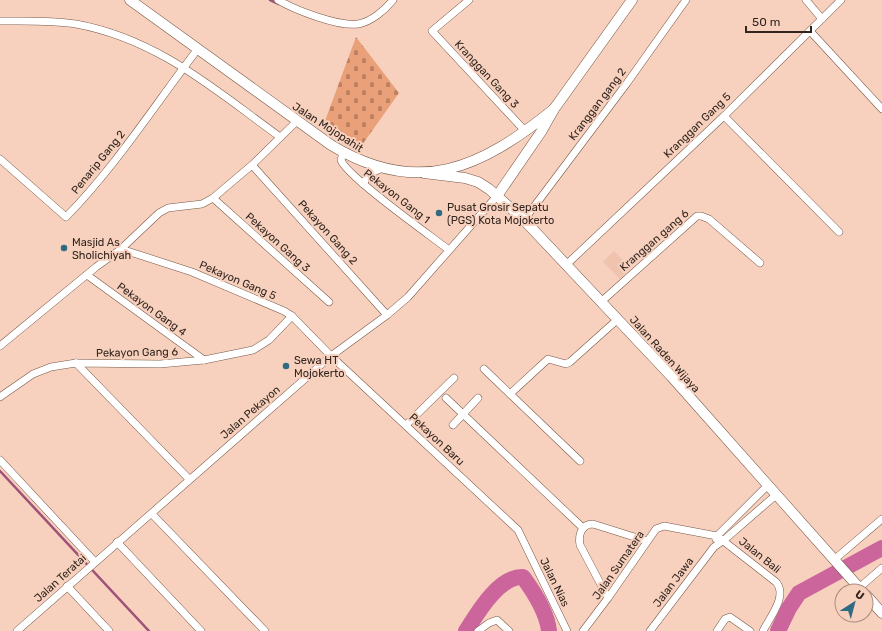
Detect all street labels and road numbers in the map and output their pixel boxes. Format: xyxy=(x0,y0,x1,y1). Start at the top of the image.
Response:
street label: Kranggan Gang 3 xyxy=(452,38,522,111)
street label: Kranggan gang 2 xyxy=(566,66,629,143)
street label: Kranggan Gang 5 xyxy=(661,90,734,161)
street label: Jalan Mojopahit xyxy=(290,100,366,155)
street label: Penarip Gang 2 xyxy=(69,128,128,197)
street label: Pekayon Gang 1 xyxy=(361,167,432,226)
street label: Pekayon Gang 2 xyxy=(295,197,360,267)
street label: Kranggan gang 6 xyxy=(617,207,692,274)
street label: Pekayon Gang 3 xyxy=(243,210,313,275)
street label: Pekayon Gang 5 xyxy=(197,258,279,303)
street label: Pekayon Gang 4 xyxy=(115,280,189,339)
street label: Jalan Raden Wijaya xyxy=(627,313,702,395)
street label: Pekayon Gang 6 xyxy=(96,345,179,360)
street label: Jalan Pekayon xyxy=(218,383,283,442)
street label: Pekayon Baru xyxy=(406,411,467,468)
street label: Jalan Sumatera xyxy=(590,528,647,602)
street label: Jalan Bali xyxy=(736,535,783,576)
street label: Jalan Teratai xyxy=(32,552,89,605)
street label: Jalan Jawa xyxy=(651,555,696,610)
street label: Jalan Nias xyxy=(537,556,572,609)

